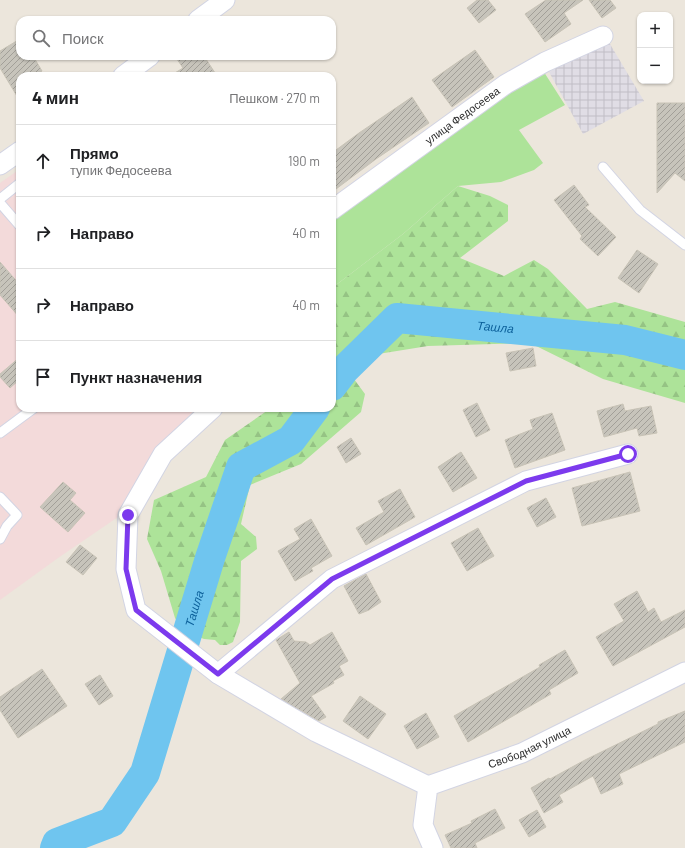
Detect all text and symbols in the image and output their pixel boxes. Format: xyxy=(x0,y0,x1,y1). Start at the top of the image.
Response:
map controls xyxy=(637,12,673,84)
button: + xyxy=(637,12,673,48)
search box xyxy=(16,16,336,60)
icon: search xyxy=(30,27,52,49)
text: Поиск xyxy=(62,29,104,47)
button: − xyxy=(637,48,673,84)
street label: улица Федосеева xyxy=(422,83,503,147)
text: 4 мин xyxy=(32,87,79,107)
text: Пешком · 270 m xyxy=(229,90,320,106)
text: Прямо xyxy=(70,144,119,162)
icon: ahead xyxy=(32,150,54,172)
text: 190 m xyxy=(288,153,320,169)
text: тупик Федосеева xyxy=(70,162,172,178)
icon: right xyxy=(32,222,54,244)
text: Направо xyxy=(70,224,134,242)
text: 40 m xyxy=(292,225,320,241)
icon: right xyxy=(32,294,54,316)
text: Направо xyxy=(70,296,134,314)
text: 40 m xyxy=(292,297,320,313)
water label: Ташла xyxy=(476,318,515,335)
icon: arrive xyxy=(32,366,54,388)
text: Пункт назначения xyxy=(70,368,202,386)
route start xyxy=(619,445,637,463)
route end xyxy=(119,506,137,524)
water label: Ташла xyxy=(182,588,206,628)
street label: Свободная улица xyxy=(486,723,573,770)

